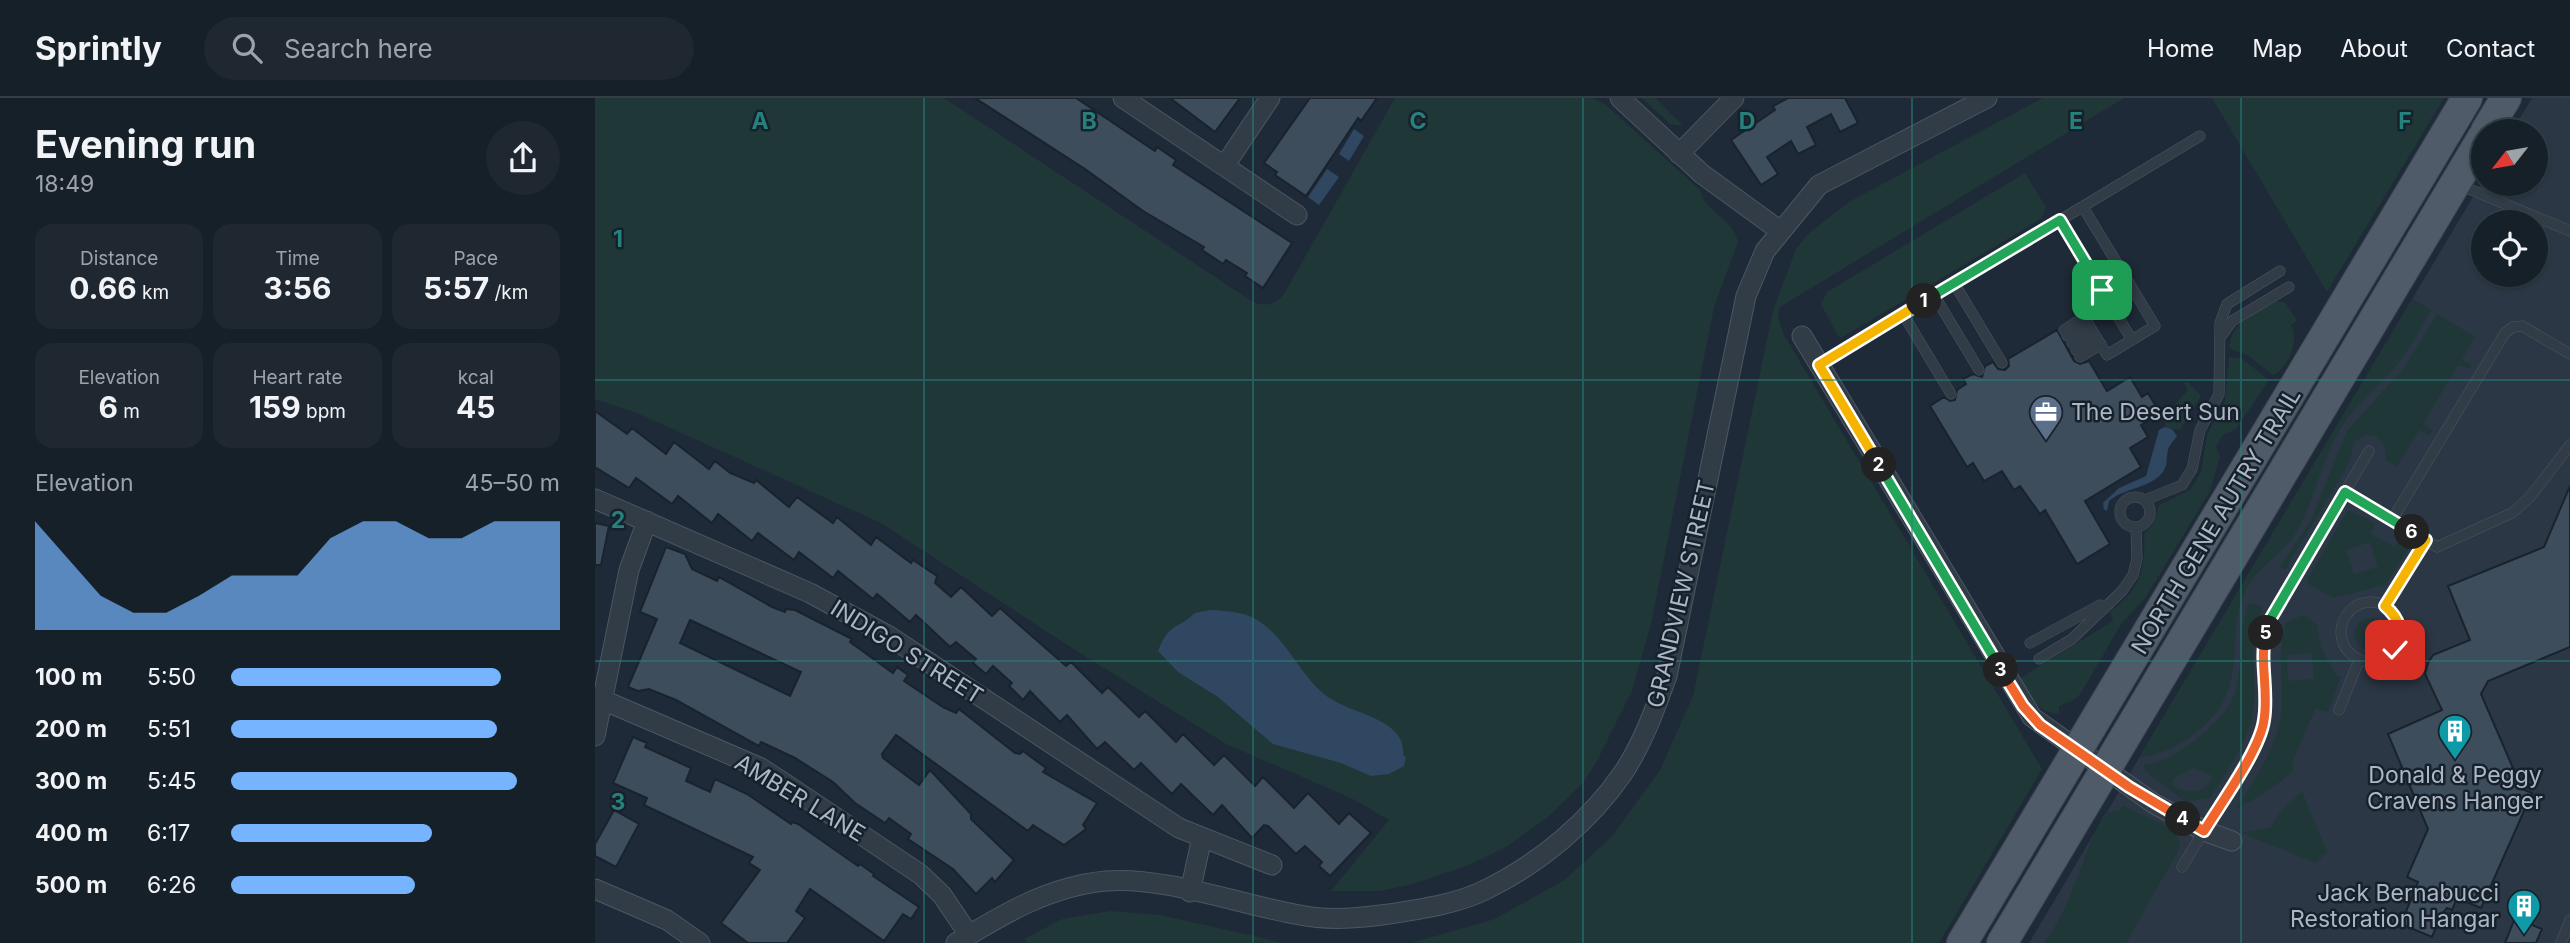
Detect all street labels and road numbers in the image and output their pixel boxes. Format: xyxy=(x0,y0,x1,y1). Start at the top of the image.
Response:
street label: NORTH GENE AUTRY TRAIL xyxy=(2125,383,2307,659)
street label: GRANDVIEW STREET xyxy=(1641,477,1721,711)
street label: INDIGO STREET xyxy=(826,594,988,710)
street label: AMBER LANE xyxy=(730,748,870,848)

